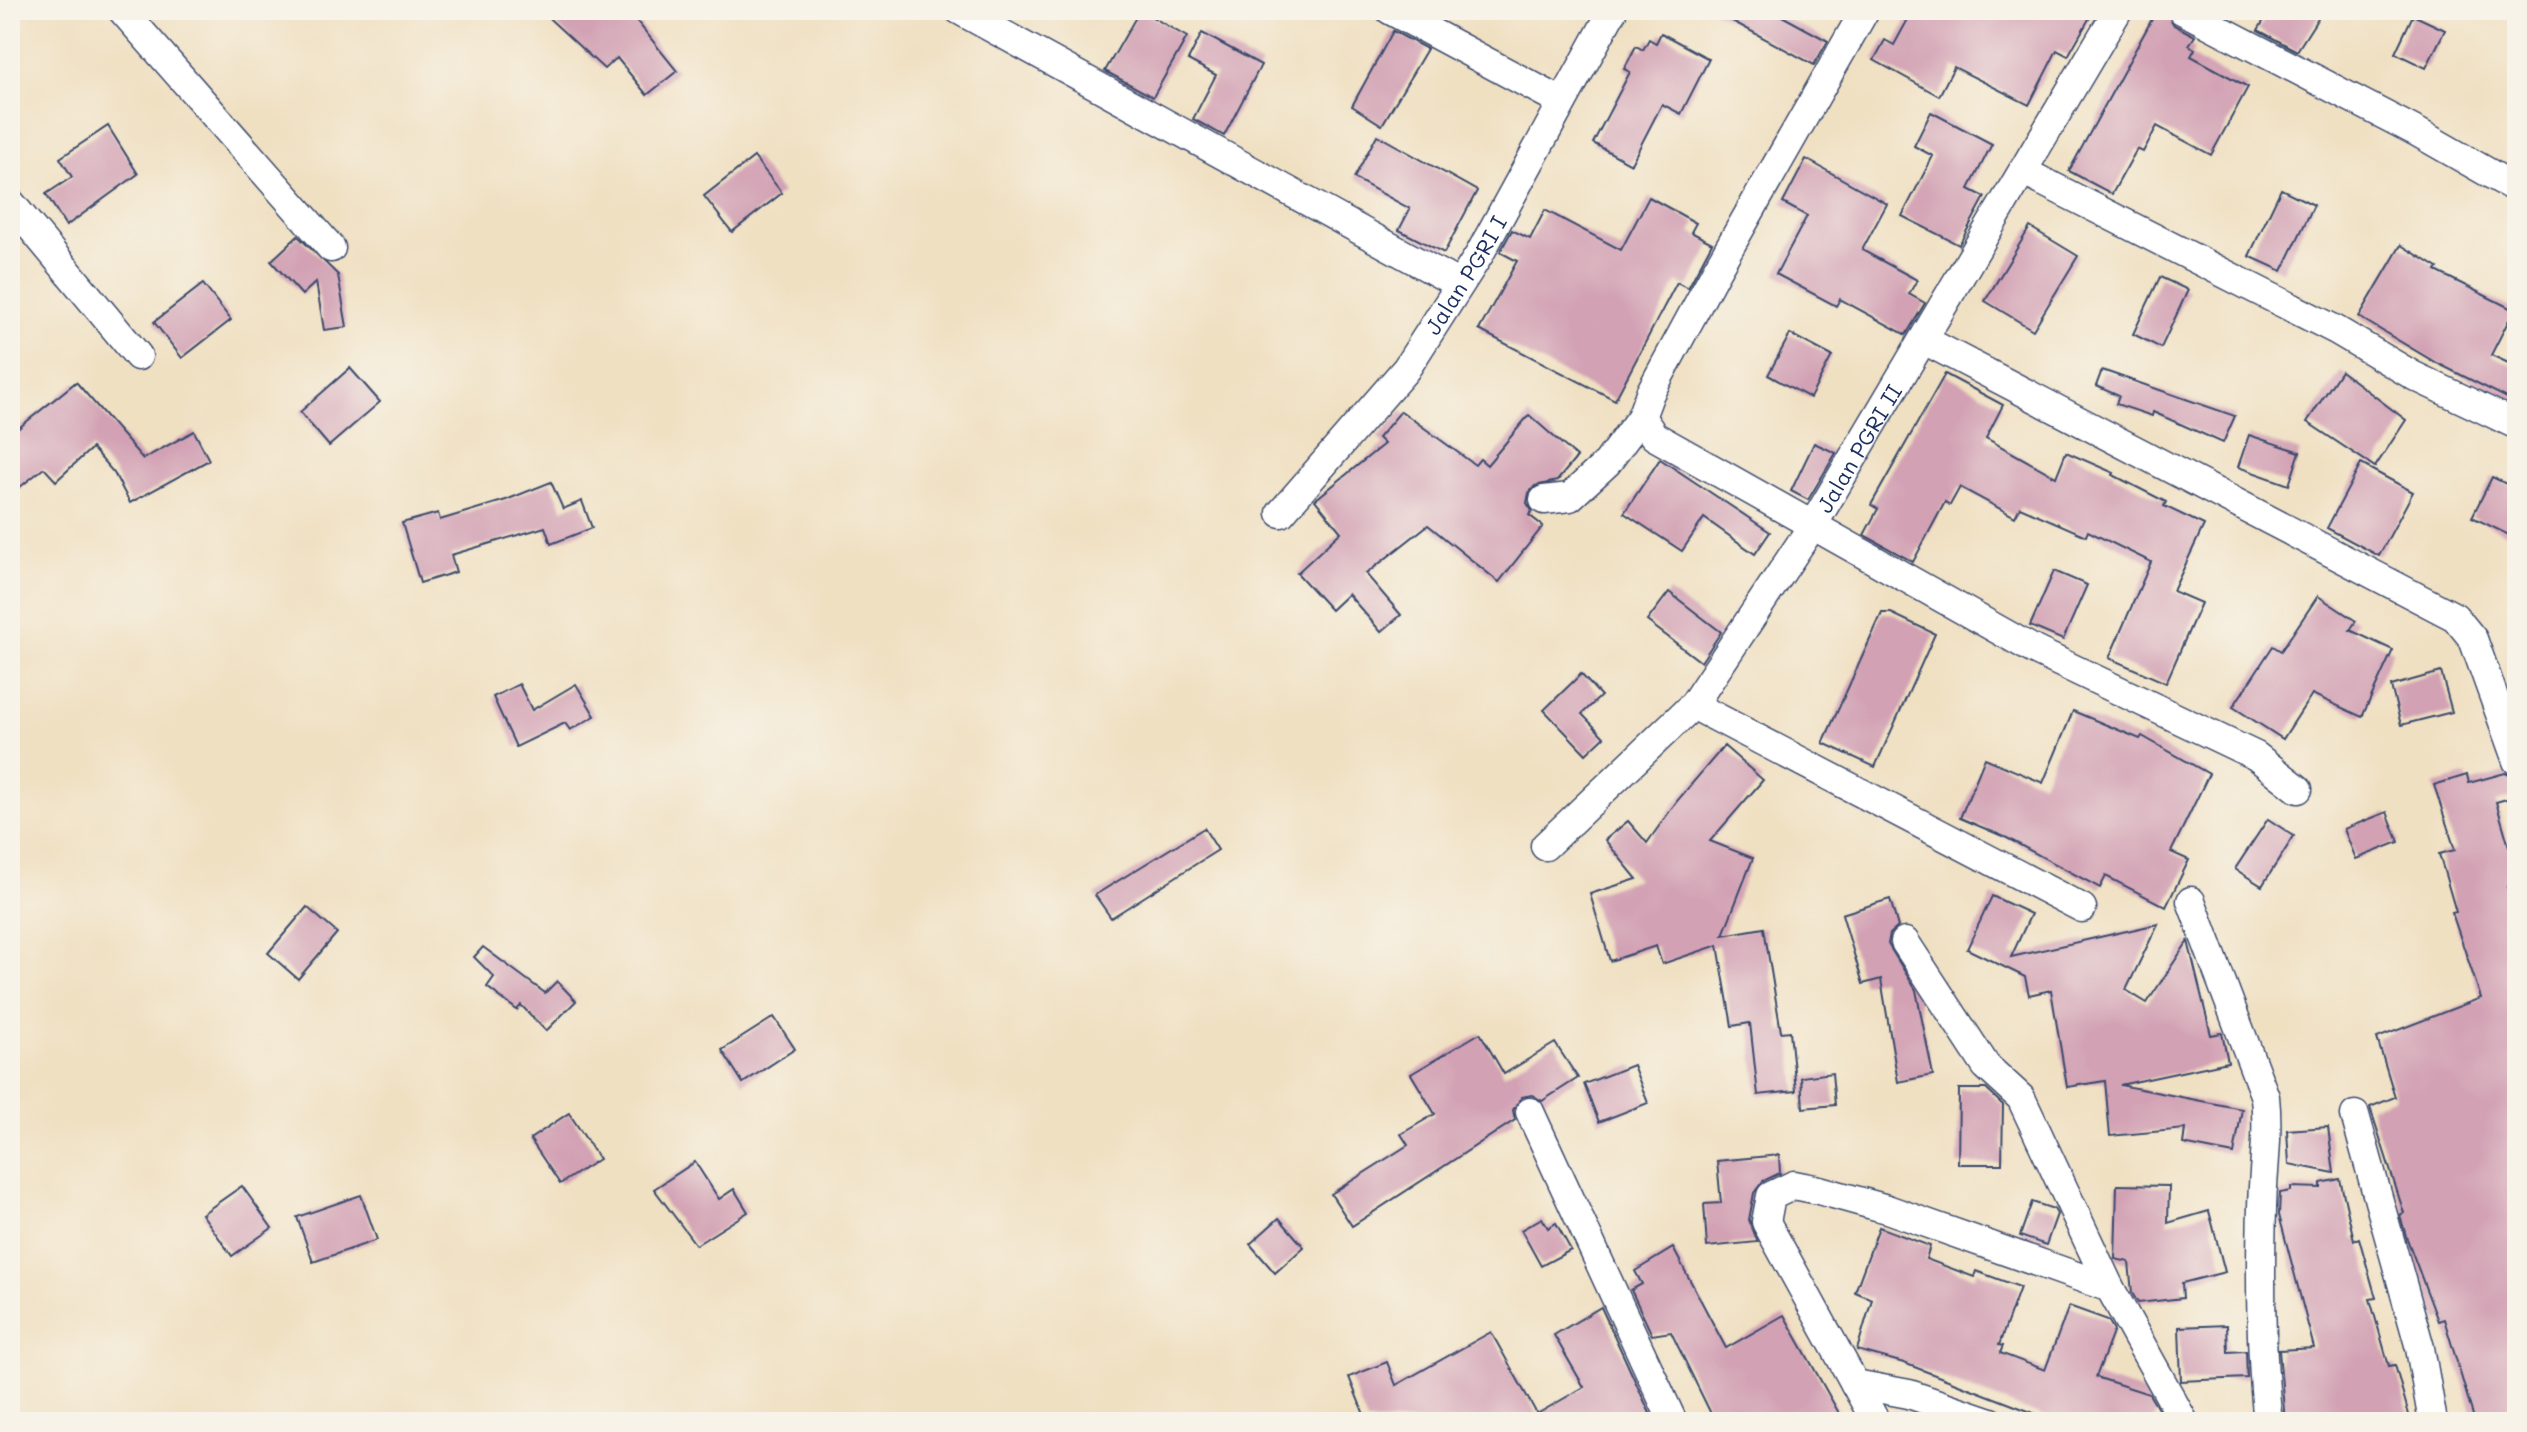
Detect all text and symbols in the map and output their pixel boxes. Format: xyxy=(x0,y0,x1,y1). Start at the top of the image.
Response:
street label: Jalan PGRI I xyxy=(1418,210,1512,340)
street label: Jalan PGRI II xyxy=(1809,379,1908,518)

